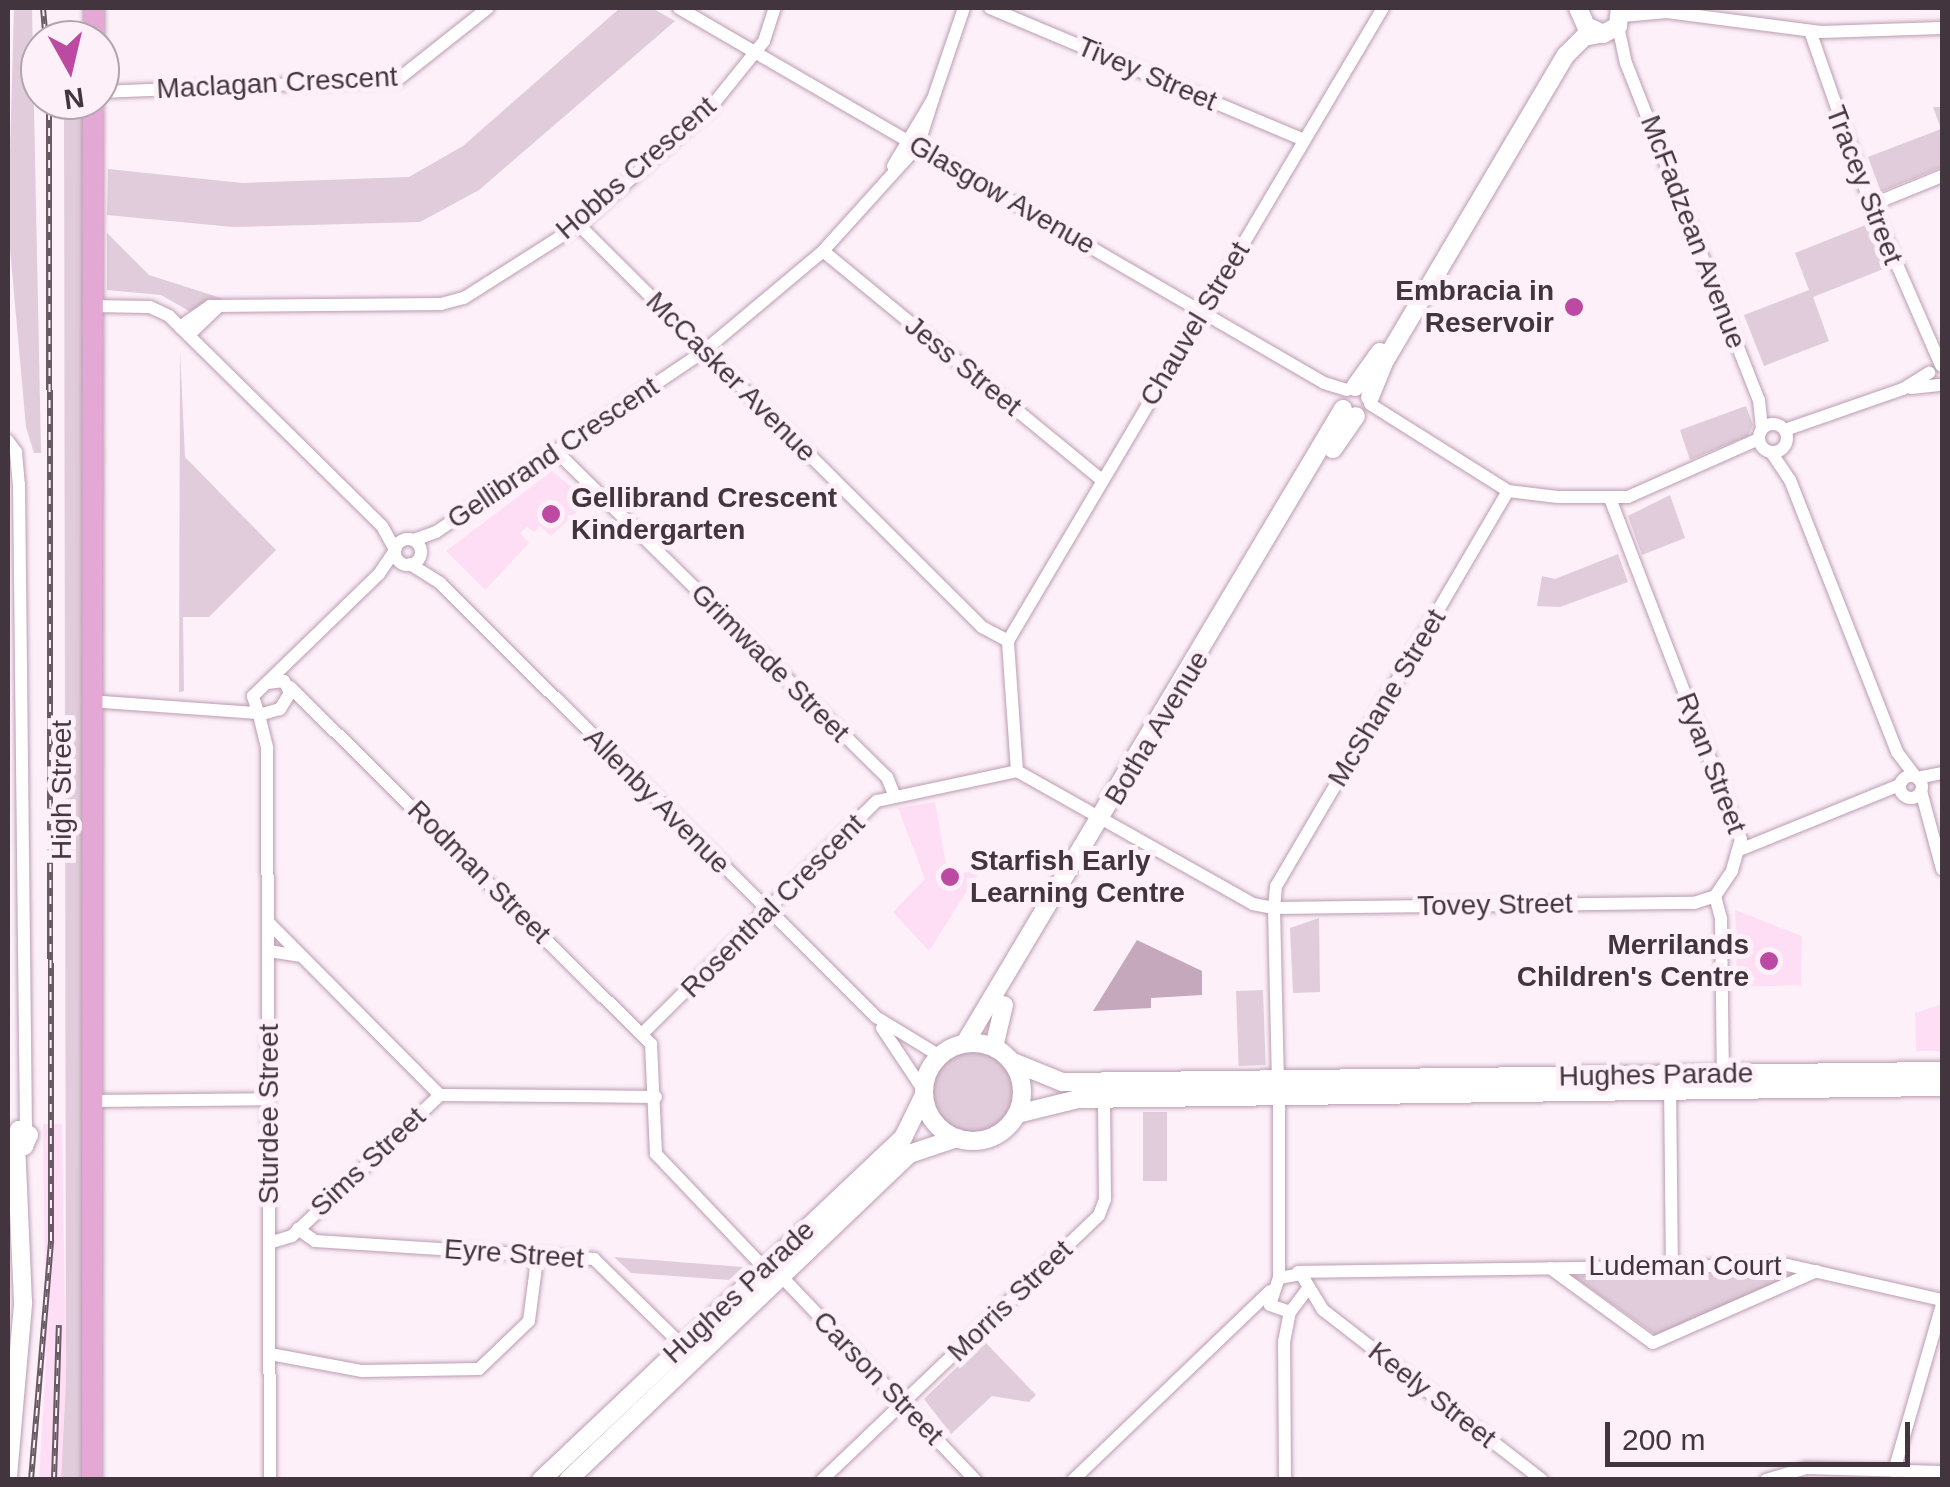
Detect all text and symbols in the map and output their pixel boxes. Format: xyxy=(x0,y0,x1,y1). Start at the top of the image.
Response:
north arrow xyxy=(20,20,120,120)
street label: Tivey Street xyxy=(1072,30,1222,118)
street label: Maclagan Crescent xyxy=(156,60,398,106)
text: N xyxy=(62,81,86,115)
street label: Hobbs Crescent xyxy=(549,89,723,247)
street label: Tracey Street xyxy=(1818,101,1910,269)
street label: McFadzean Avenue xyxy=(1633,110,1753,354)
street label: Glasgow Avenue xyxy=(902,128,1102,262)
street label: Chauvel Street xyxy=(1133,236,1257,412)
place label: Embracia in Reservoir xyxy=(1395,274,1554,340)
street label: McCasker Avenue xyxy=(638,284,824,470)
marker: Embracia in Reservoir xyxy=(1563,296,1585,318)
street label: Jess Street xyxy=(898,309,1028,423)
street label: Gellibrand Crescent xyxy=(441,370,665,536)
place label: Gellibrand Crescent Kindergarten xyxy=(571,481,837,547)
marker: Gellibrand Crescent Kindergarten xyxy=(540,503,562,525)
street label: Grimwade Street xyxy=(684,577,856,749)
street label: McShane Street xyxy=(1321,603,1453,793)
street label: Botha Avenue xyxy=(1097,644,1217,812)
street label: Ryan Street xyxy=(1669,688,1753,838)
street label: High Street xyxy=(45,720,79,860)
street label: Allenby Avenue xyxy=(577,721,737,881)
street label: Rodman Street xyxy=(401,794,557,950)
street label: Rosenthal Crescent xyxy=(674,807,872,1005)
place label: Starfish Early Learning Centre xyxy=(970,844,1185,910)
marker: Starfish Early Learning Centre xyxy=(939,866,961,888)
street label: Tovey Street xyxy=(1417,887,1573,923)
place label: Merrilands Children's Centre xyxy=(1517,928,1749,994)
marker: Merrilands Children's Centre xyxy=(1758,950,1780,972)
street label: Sturdee Street xyxy=(252,1024,286,1204)
street label: Hughes Parade xyxy=(1558,1057,1754,1093)
street label: Sims Street xyxy=(304,1100,432,1224)
street label: Hughes Parade xyxy=(656,1213,822,1371)
street label: Eyre Street xyxy=(443,1232,585,1276)
street label: Morris Street xyxy=(941,1233,1079,1369)
street label: Ludeman Court xyxy=(1588,1249,1782,1283)
street label: Carson Street xyxy=(806,1304,950,1452)
street label: Keely Street xyxy=(1362,1335,1502,1455)
scale bar xyxy=(1610,1402,1915,1464)
text: 200 m xyxy=(1622,1423,1705,1456)

